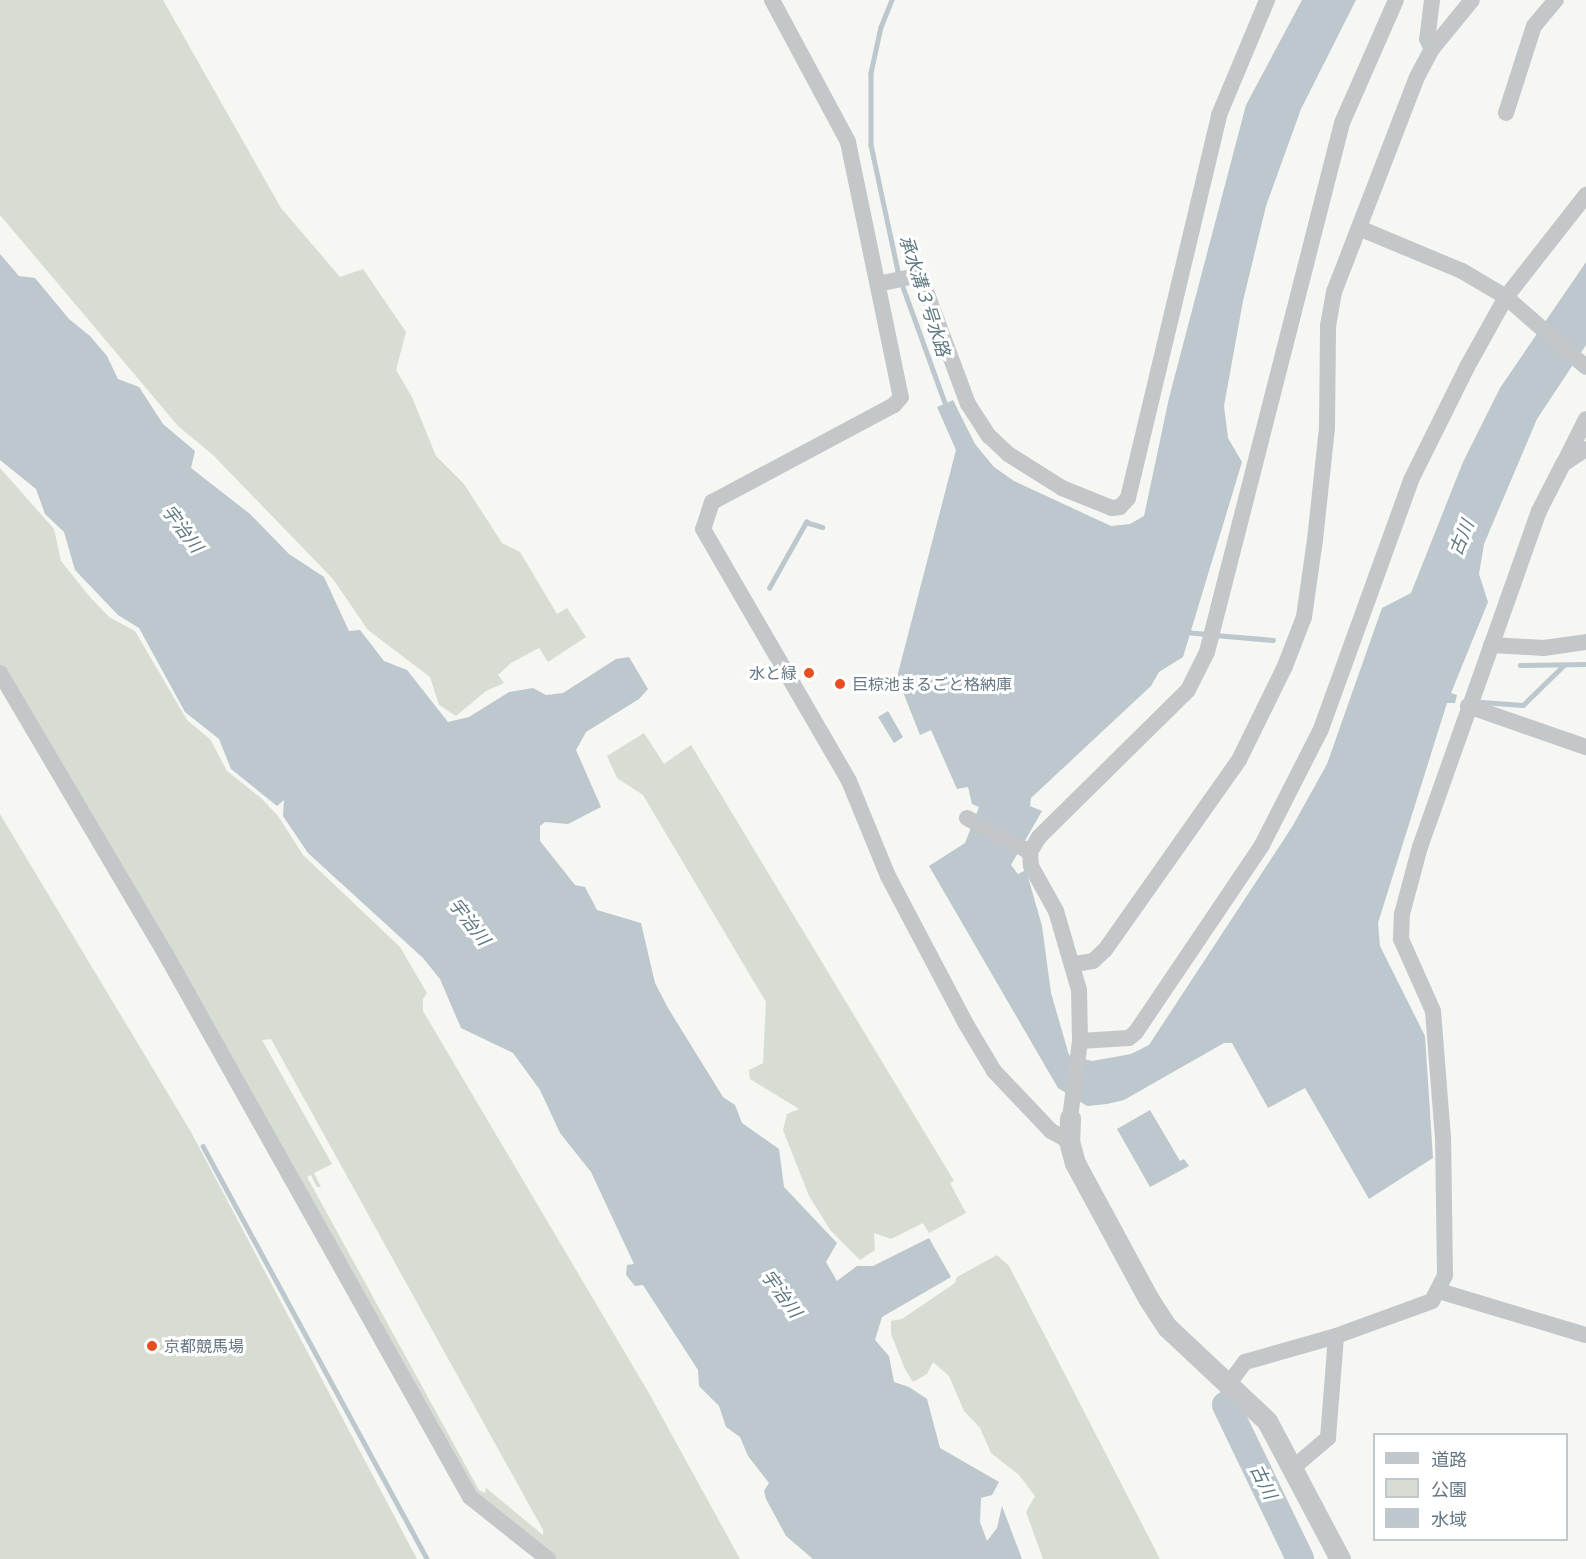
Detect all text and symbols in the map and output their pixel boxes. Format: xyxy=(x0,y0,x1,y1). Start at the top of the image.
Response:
water label: 承水溝３号水路 xyxy=(894,233,954,359)
water label: 宇治川 xyxy=(157,501,207,557)
water label: 古川 xyxy=(1445,517,1479,559)
place label: 水と緑 xyxy=(749,663,797,683)
marker: 水と緑 xyxy=(802,666,816,680)
place label: 巨椋池まるごと格納庫 xyxy=(852,674,1012,694)
marker: 巨椋池まるごと格納庫 xyxy=(833,677,847,691)
water label: 宇治川 xyxy=(444,894,494,950)
water label: 宇治川 xyxy=(756,1266,806,1322)
place label: 京都競馬場 xyxy=(164,1336,244,1356)
marker: 京都競馬場 xyxy=(145,1339,159,1353)
legend xyxy=(1373,1433,1568,1541)
text: 道路 xyxy=(1431,1448,1467,1471)
water label: 古川 xyxy=(1245,1461,1281,1503)
text: 公園 xyxy=(1431,1478,1467,1501)
text: 水域 xyxy=(1431,1508,1467,1531)

